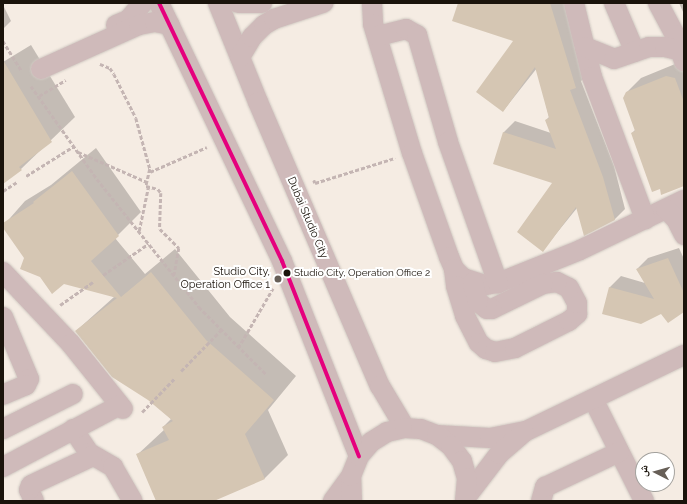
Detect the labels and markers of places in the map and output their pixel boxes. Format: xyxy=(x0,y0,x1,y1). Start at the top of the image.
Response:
place label: Studio City, Operation Office 1 xyxy=(181,266,270,292)
place label: Studio City, Operation Office 2 xyxy=(294,267,430,279)
marker: Studio City, Operation Office 2 xyxy=(282,268,292,278)
marker: Studio City, Operation Office 1 xyxy=(273,274,283,284)

